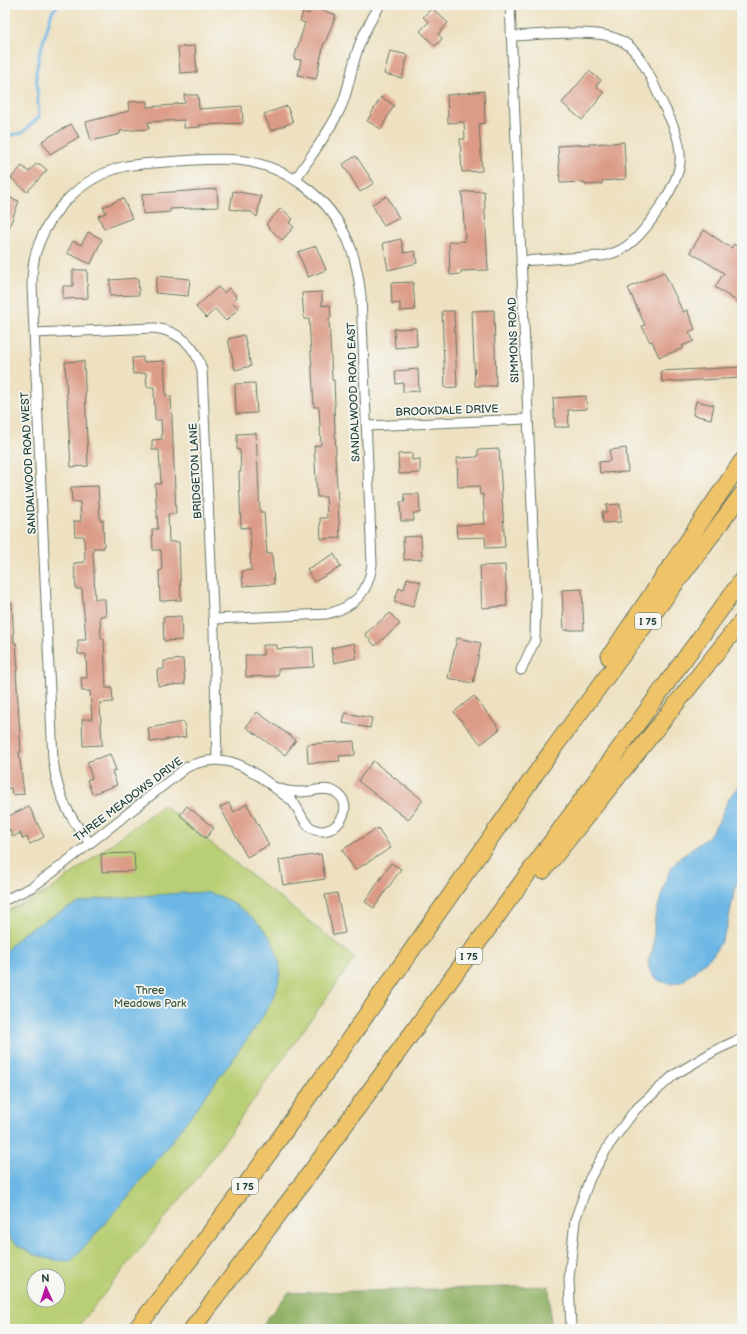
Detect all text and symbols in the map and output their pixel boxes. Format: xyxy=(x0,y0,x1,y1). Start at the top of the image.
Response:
street label: SIMMONS ROAD xyxy=(506,297,521,383)
street label: SANDALWOOD ROAD EAST xyxy=(345,322,362,462)
street label: SANDALWOOD ROAD WEST xyxy=(18,391,39,535)
street label: BROOKDALE DRIVE xyxy=(395,402,499,419)
street label: BRIDGETON LANE xyxy=(186,423,205,519)
road number: I 75 xyxy=(635,613,661,629)
street label: THREE MEADOWS DRIVE xyxy=(72,754,185,844)
road number: I 75 xyxy=(456,948,482,964)
park label: Three Meadows Park xyxy=(114,984,187,1010)
road number: I 75 xyxy=(232,1178,258,1194)
north arrow xyxy=(26,1268,66,1308)
text: N xyxy=(41,1272,50,1285)

